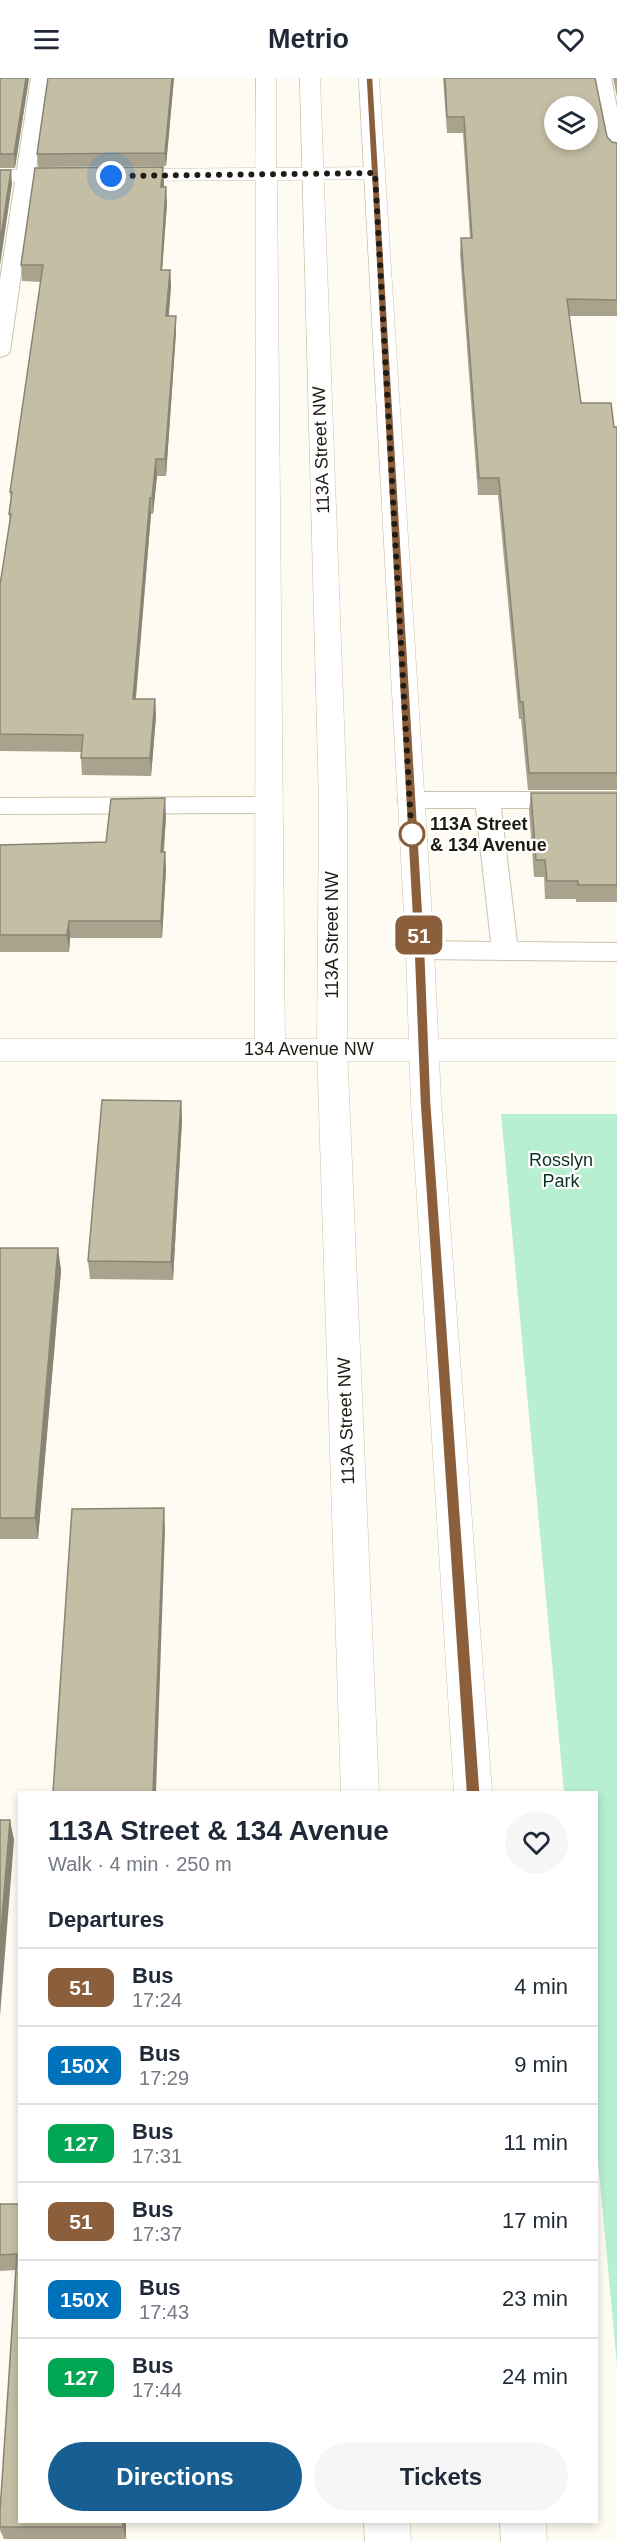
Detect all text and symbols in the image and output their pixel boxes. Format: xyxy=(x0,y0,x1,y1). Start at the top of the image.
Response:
icon: menu xyxy=(30,23,63,56)
icon: heart xyxy=(554,23,587,56)
text: Metrio xyxy=(268,24,349,54)
map controls xyxy=(544,96,598,150)
button: layers xyxy=(544,96,598,150)
your location xyxy=(96,161,126,191)
street label: 113A Street NW xyxy=(309,386,333,514)
place label: 113A Street & 134 Avenue xyxy=(430,814,547,855)
marker: 113A Street & 134 Avenue xyxy=(399,821,425,847)
street label: 113A Street NW xyxy=(322,871,342,999)
line badge: 51 xyxy=(392,916,446,954)
text: 51 xyxy=(407,924,431,947)
street label: 134 Avenue NW xyxy=(244,1039,374,1059)
park label: Rosslyn Park xyxy=(529,1150,593,1191)
street label: 113A Street NW xyxy=(334,1357,358,1485)
button: heart xyxy=(505,1811,568,1874)
text: 113A Street & 134 Avenue xyxy=(48,1815,389,1846)
text: Walk · 4 min · 250 m xyxy=(48,1853,232,1875)
text: Departures xyxy=(48,1907,164,1932)
text: Bus xyxy=(132,1963,174,1988)
text: 4 min xyxy=(514,1974,568,1999)
text: 51 xyxy=(69,1976,93,1999)
text: 17:24 xyxy=(132,1989,182,2011)
text: Bus xyxy=(139,2041,181,2066)
text: 9 min xyxy=(514,2052,568,2077)
text: 150X xyxy=(60,2054,109,2077)
text: 17:29 xyxy=(139,2067,189,2089)
text: Bus xyxy=(132,2119,174,2144)
text: 11 min xyxy=(504,2130,568,2155)
text: 127 xyxy=(63,2132,99,2155)
text: 17:31 xyxy=(132,2145,182,2167)
text: Bus xyxy=(132,2197,174,2222)
text: 17 min xyxy=(502,2208,568,2233)
text: 51 xyxy=(69,2210,93,2233)
text: 17:37 xyxy=(132,2223,182,2245)
text: Bus xyxy=(139,2275,181,2300)
text: 23 min xyxy=(502,2286,568,2311)
text: 150X xyxy=(60,2288,109,2311)
text: 17:43 xyxy=(139,2301,189,2323)
text: Bus xyxy=(132,2353,174,2378)
text: 24 min xyxy=(502,2364,568,2389)
text: 127 xyxy=(63,2366,99,2389)
text: 17:44 xyxy=(132,2379,182,2401)
button: Directions xyxy=(48,2442,302,2511)
button: Tickets xyxy=(314,2442,568,2511)

